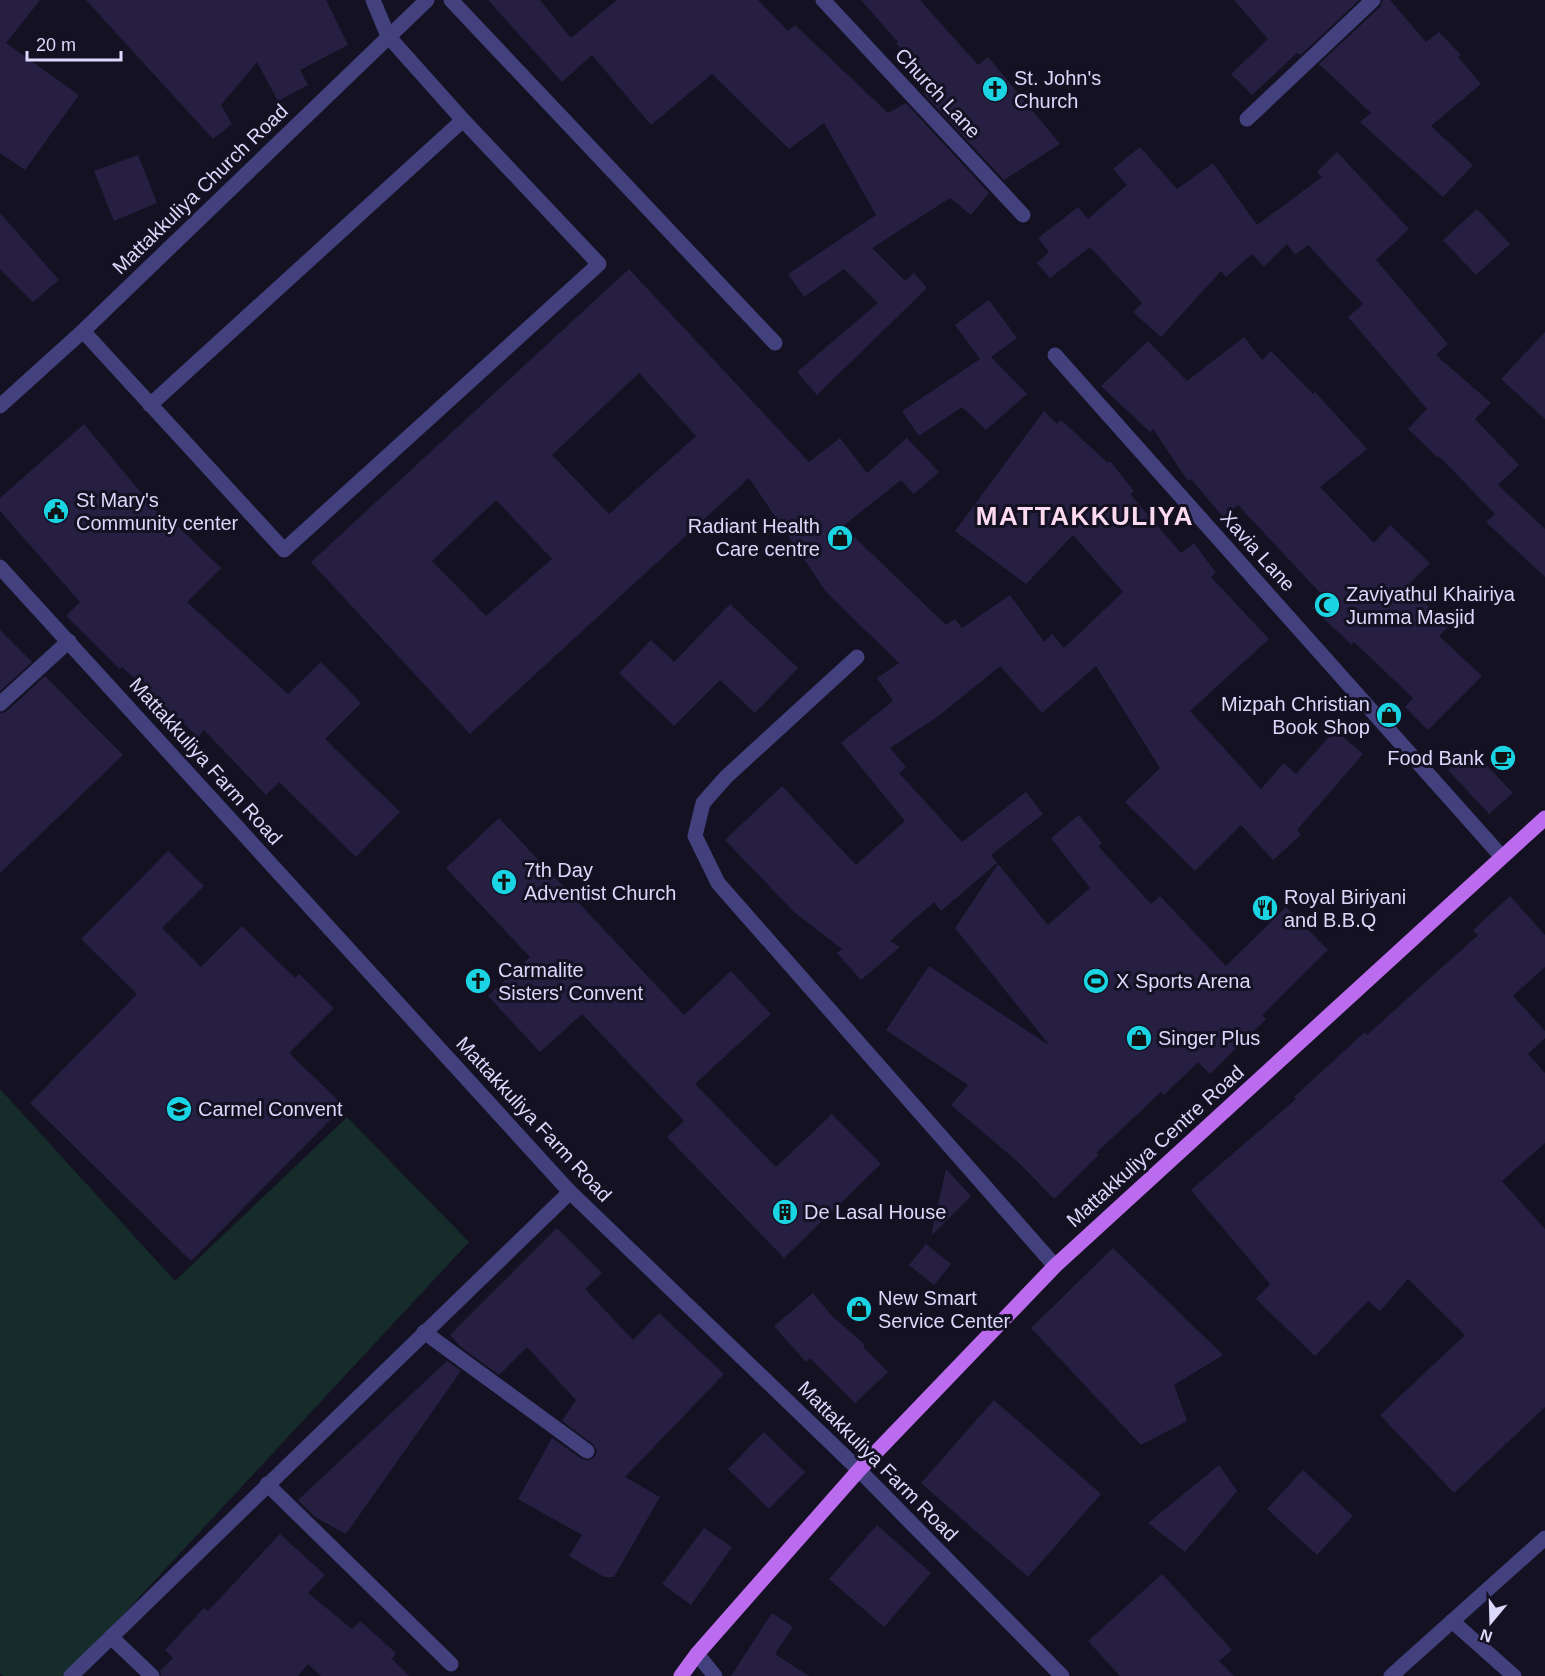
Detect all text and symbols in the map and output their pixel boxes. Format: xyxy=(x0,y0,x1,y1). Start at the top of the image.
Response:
scale bar xyxy=(27,24,122,62)
text: 20 m xyxy=(36,35,76,55)
street label: Church Lane xyxy=(891,44,985,142)
place label: St. John's Church xyxy=(1014,67,1101,112)
church icon: St. John's Church xyxy=(980,74,1010,104)
street label: Mattakkuliya Church Road xyxy=(108,100,292,278)
place label: St Mary's Community center xyxy=(76,489,239,534)
public building icon: St Mary's Community center xyxy=(41,496,71,526)
district label: MATTAKKULIYA xyxy=(976,501,1194,531)
street label: Xavia Lane xyxy=(1216,506,1300,596)
place label: Radiant Health Care centre xyxy=(688,515,820,560)
shop icon: Radiant Health Care centre xyxy=(825,523,855,553)
place label: Zaviyathul Khairiya Jumma Masjid xyxy=(1346,583,1516,628)
mosque icon: Zaviyathul Khairiya Jumma Masjid xyxy=(1312,590,1342,620)
street label: Mattakkuliya Farm Road xyxy=(125,673,287,849)
place label: Mizpah Christian Book Shop xyxy=(1221,693,1370,738)
shop icon: Mizpah Christian Book Shop xyxy=(1374,700,1404,730)
cafe icon: Food Bank xyxy=(1488,743,1518,773)
place label: Food Bank xyxy=(1387,747,1485,769)
place label: 7th Day Adventist Church xyxy=(524,859,676,904)
church icon: 7th Day Adventist Church xyxy=(489,867,519,897)
place label: Royal Biriyani and B.B.Q xyxy=(1284,886,1406,931)
restaurant icon: Royal Biriyani and B.B.Q xyxy=(1250,893,1280,923)
place label: Carmalite Sisters' Convent xyxy=(498,959,643,1004)
church icon: Carmalite Sisters' Convent xyxy=(463,966,493,996)
sports icon: X Sports Arena xyxy=(1081,966,1111,996)
place label: X Sports Arena xyxy=(1116,970,1251,992)
shop icon: Singer Plus xyxy=(1124,1023,1154,1053)
place label: Singer Plus xyxy=(1158,1027,1260,1049)
street label: Mattakkuliya Farm Road xyxy=(452,1032,616,1206)
street label: Mattakkuliya Centre Road xyxy=(1062,1061,1248,1231)
school or university icon: Carmel Convent xyxy=(164,1094,194,1124)
place label: Carmel Convent xyxy=(198,1098,343,1120)
building icon: De Lasal House xyxy=(770,1197,800,1227)
place label: De Lasal House xyxy=(804,1201,946,1223)
place label: New Smart Service Center xyxy=(878,1287,1011,1332)
shop icon: New Smart Service Center xyxy=(844,1294,874,1324)
street label: Mattakkuliya Farm Road xyxy=(794,1377,962,1545)
north arrow xyxy=(1461,1592,1521,1652)
text: N xyxy=(1478,1626,1495,1646)

